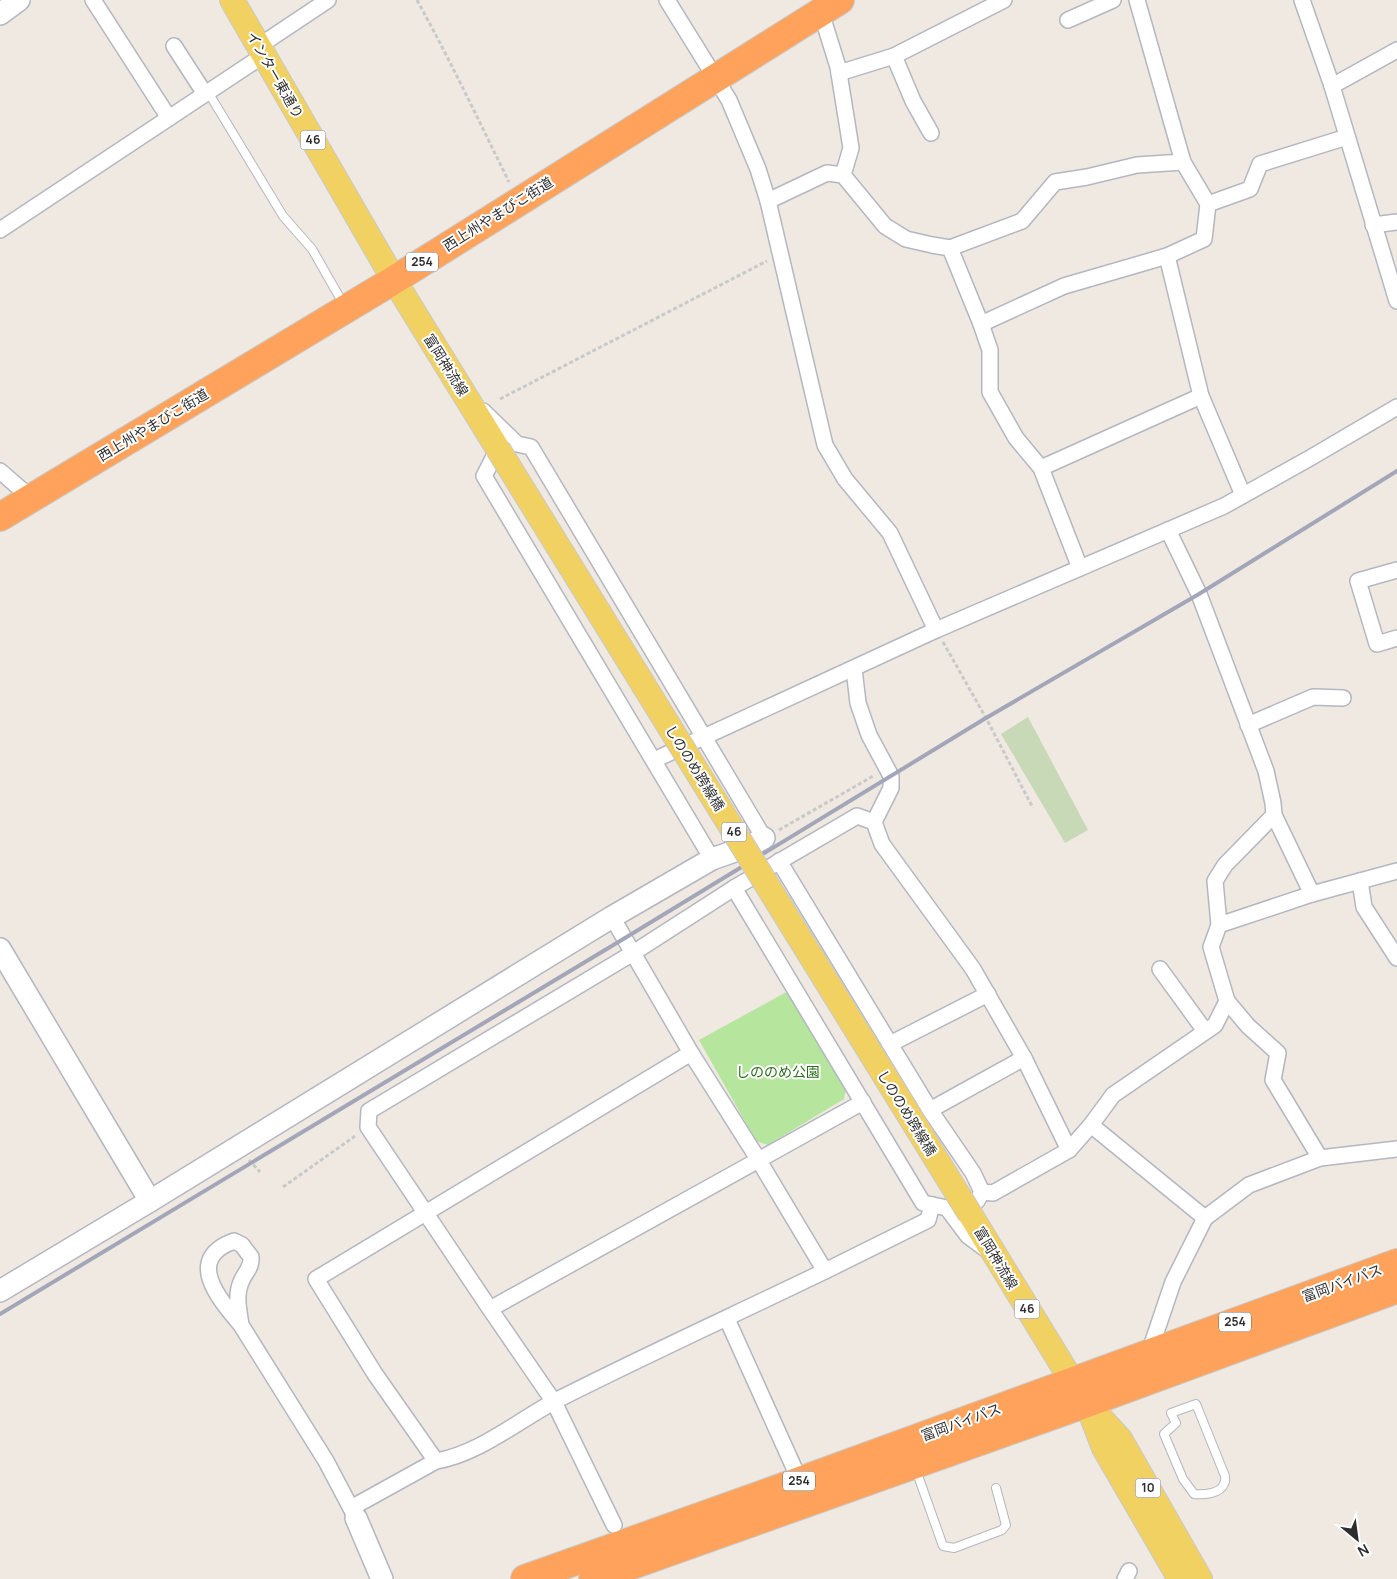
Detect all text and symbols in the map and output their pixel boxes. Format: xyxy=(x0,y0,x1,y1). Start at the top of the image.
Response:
street label: インター東通り xyxy=(243,28,308,122)
road number: 46 xyxy=(300,130,326,150)
street label: 西上州やまびこ街道 xyxy=(439,172,556,255)
road number: 254 xyxy=(406,252,438,272)
street label: 富岡神流線 xyxy=(420,330,473,399)
street label: 西上州やまびこ街道 xyxy=(94,384,212,465)
street label: しののめ跨線橋 xyxy=(661,721,729,814)
road number: 46 xyxy=(722,822,746,842)
park label: しののめ公園 xyxy=(736,1062,820,1081)
street label: しののめ跨線橋 xyxy=(873,1066,941,1159)
street label: 富岡神流線 xyxy=(970,1223,1023,1293)
street label: 富岡バイパス xyxy=(1299,1259,1384,1306)
road number: 46 xyxy=(1014,1300,1040,1318)
road number: 254 xyxy=(1219,1312,1251,1331)
street label: 富岡バイパス xyxy=(918,1398,1003,1445)
road number: 254 xyxy=(783,1472,815,1490)
road number: 10 xyxy=(1136,1479,1160,1498)
north arrow xyxy=(1332,1514,1382,1564)
text: N xyxy=(1355,1540,1373,1562)

